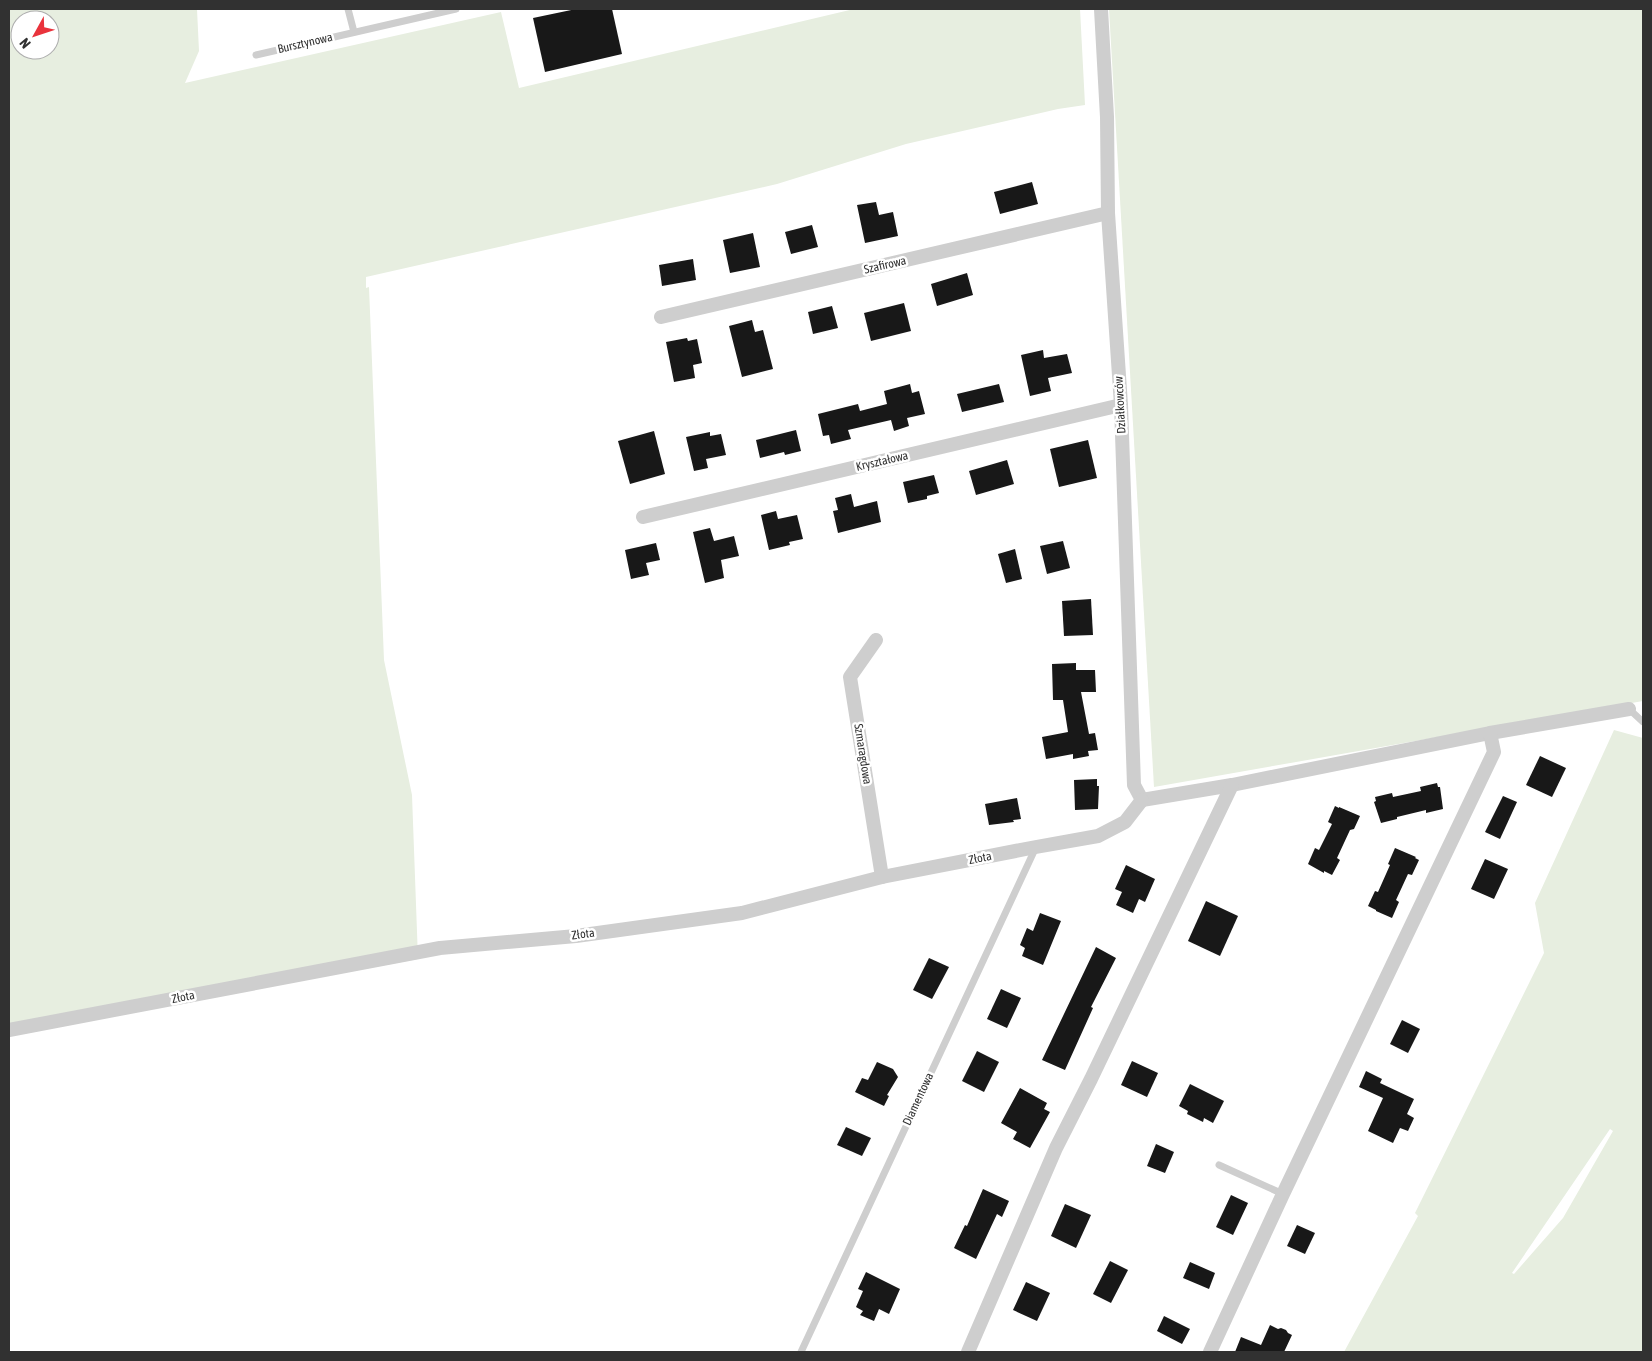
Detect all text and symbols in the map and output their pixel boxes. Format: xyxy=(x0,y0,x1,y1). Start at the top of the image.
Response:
north arrow xyxy=(10,10,60,60)
street label: Bursztynowa xyxy=(276,30,334,56)
text: N xyxy=(16,35,34,52)
street label: Szafirowa xyxy=(863,253,907,277)
street label: Działkowców xyxy=(1112,376,1128,434)
street label: Kryształowa xyxy=(855,448,909,474)
street label: Szmaragdowa xyxy=(851,723,875,785)
street label: Złota xyxy=(967,849,993,867)
street label: Złota xyxy=(571,926,595,942)
street label: Złota xyxy=(170,988,196,1006)
street label: Diamentowa xyxy=(900,1070,936,1128)

